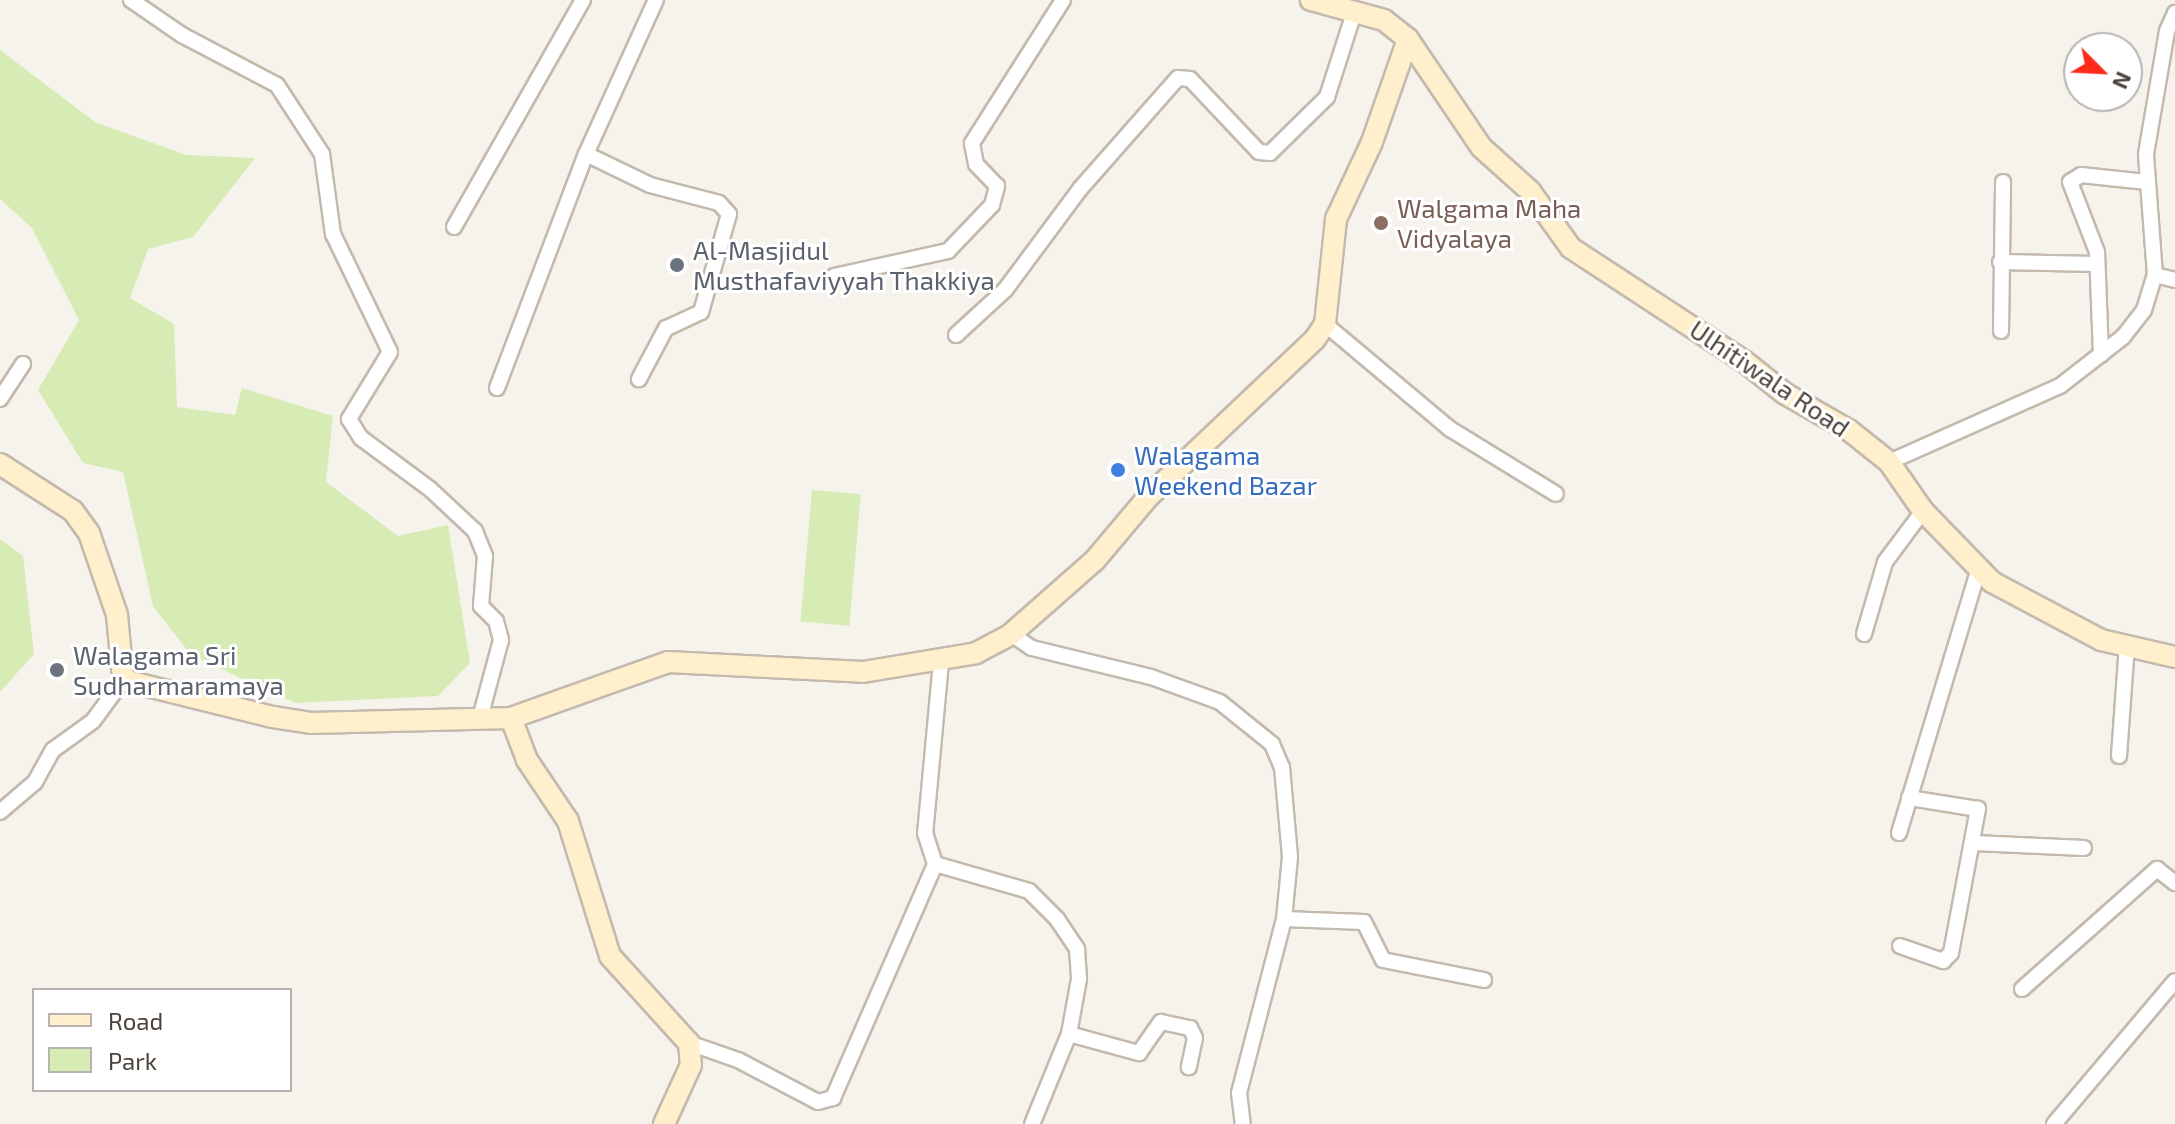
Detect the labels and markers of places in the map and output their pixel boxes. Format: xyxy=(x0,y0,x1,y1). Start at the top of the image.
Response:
place label: Walgama Maha Vidyalaya xyxy=(1397,192,1581,254)
marker: Walgama Maha Vidyalaya xyxy=(1372,214,1390,232)
place label: Al-Masjidul Musthafaviyyah Thakkiya xyxy=(693,234,995,296)
marker: Al-Masjidul Musthafaviyyah Thakkiya xyxy=(668,256,686,274)
place label: Walagama Weekend Bazar xyxy=(1134,439,1317,500)
marker: Walagama Weekend Bazar xyxy=(1109,461,1127,479)
place label: Walagama Sri Sudharmaramaya xyxy=(73,639,284,700)
marker: Walagama Sri Sudharmaramaya xyxy=(48,661,66,679)

